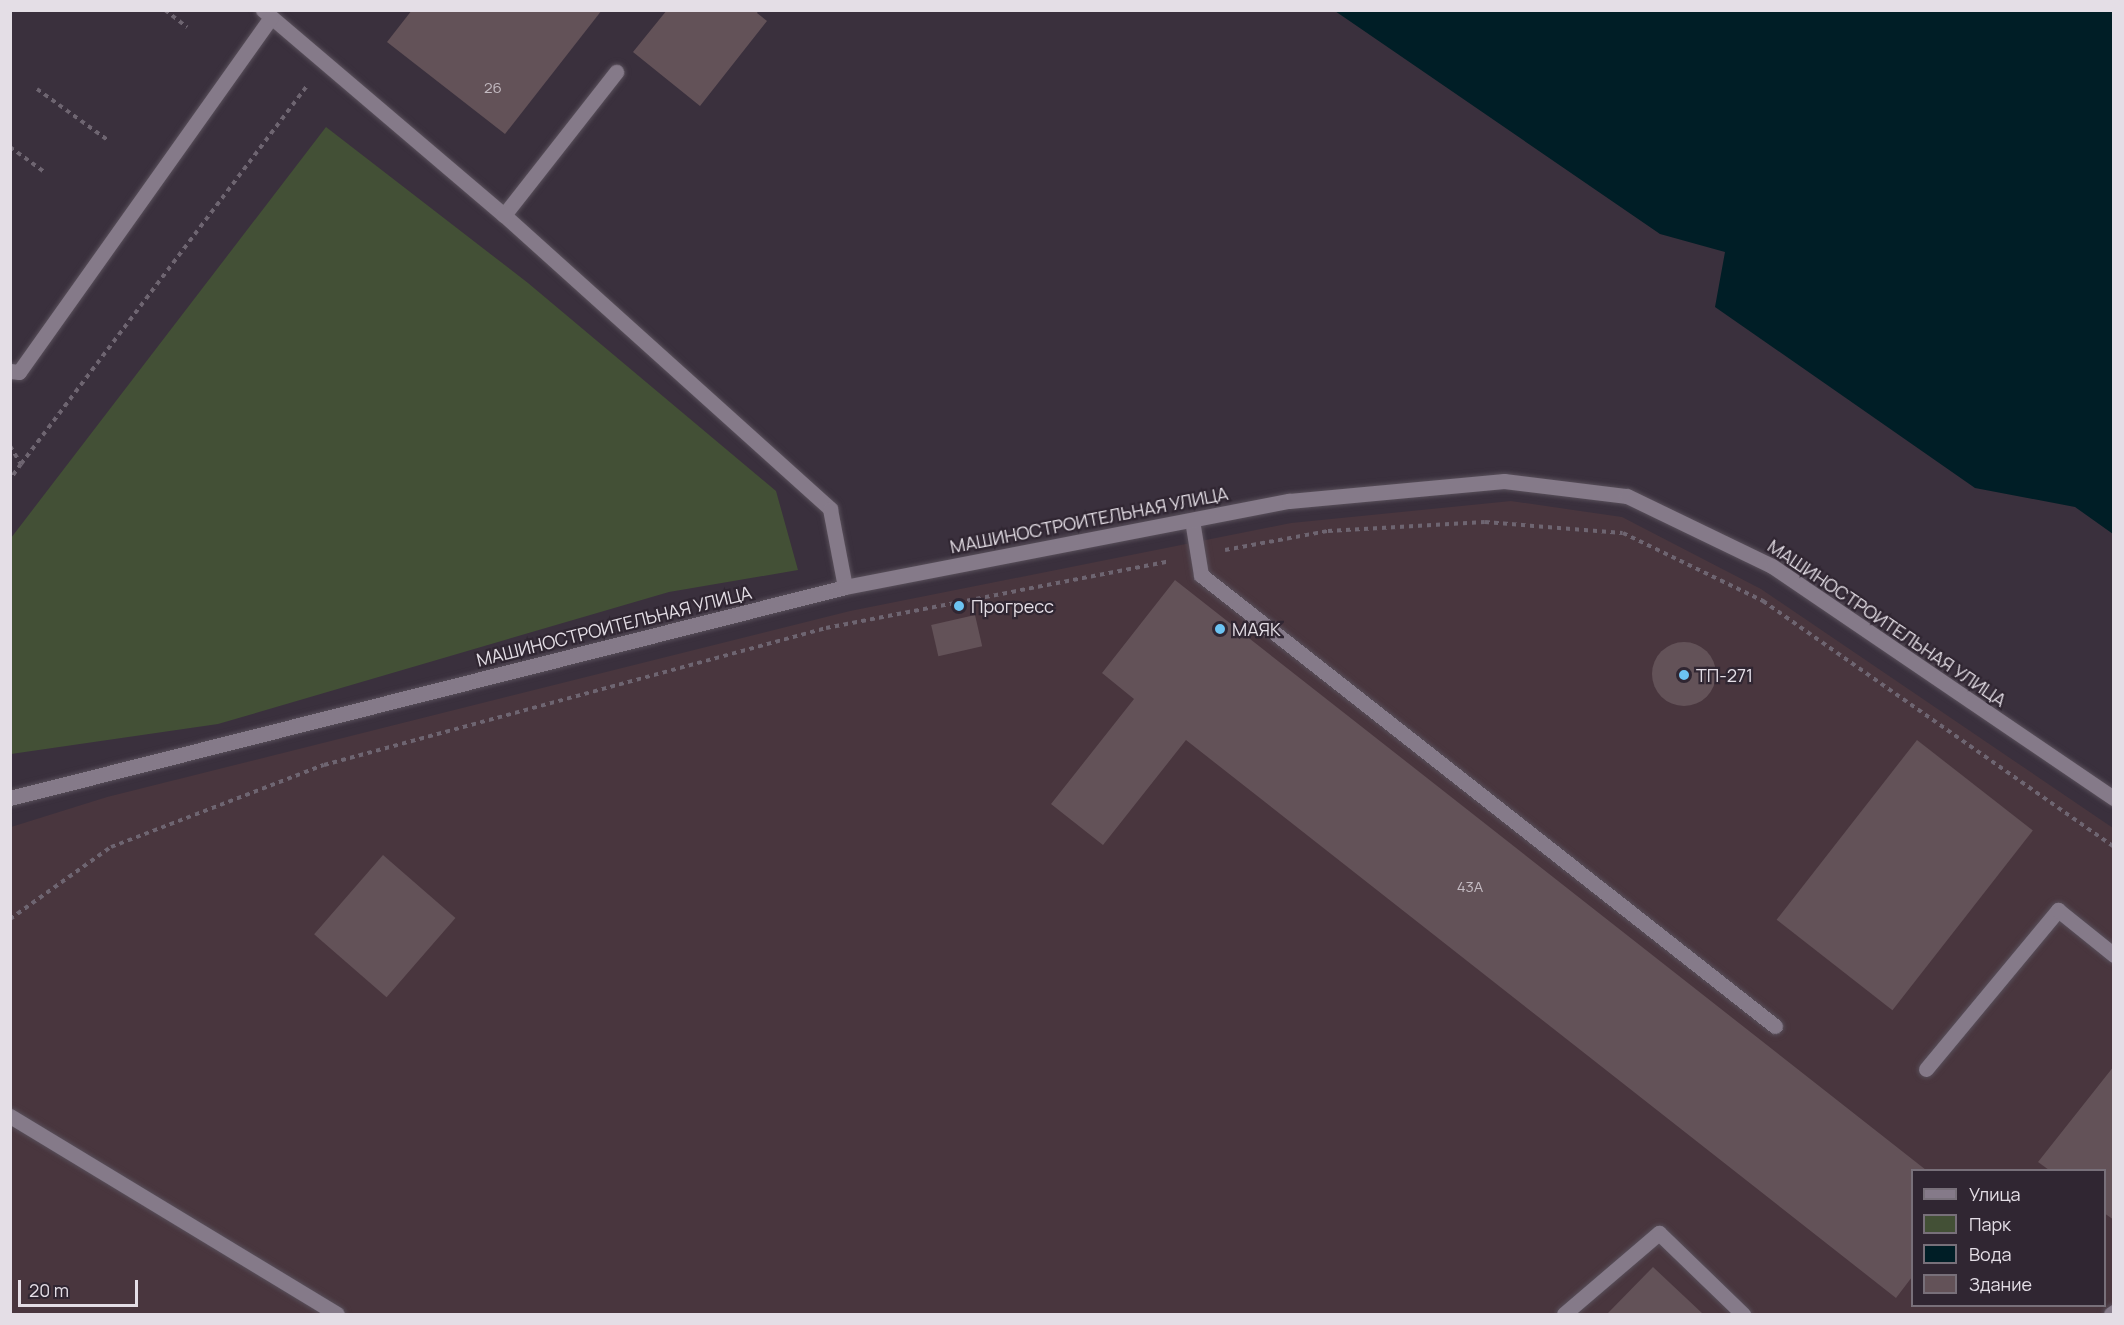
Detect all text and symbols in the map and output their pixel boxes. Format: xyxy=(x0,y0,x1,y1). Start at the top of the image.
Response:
house number: 26 xyxy=(484,79,502,97)
street label: МАШИНОСТРОИТЕЛЬНАЯ УЛИЦА xyxy=(948,482,1230,558)
street label: МАШИНОСТРОИТЕЛЬНАЯ УЛИЦА xyxy=(1764,535,2010,711)
street label: МАШИНОСТРОИТЕЛЬНАЯ УЛИЦА xyxy=(474,581,754,671)
place label: Прогресс xyxy=(971,595,1054,617)
marker: Прогресс xyxy=(952,599,966,613)
place label: МАЯК xyxy=(1232,618,1281,640)
marker: МАЯК xyxy=(1213,622,1227,636)
place label: ТП-271 xyxy=(1696,664,1753,686)
marker: ТП-271 xyxy=(1677,668,1691,682)
house number: 43А xyxy=(1457,878,1483,896)
legend xyxy=(1911,1169,2106,1307)
text: Улица xyxy=(1969,1182,2021,1206)
text: Парк xyxy=(1969,1212,2011,1236)
text: Вода xyxy=(1969,1242,2011,1266)
scale bar xyxy=(21,1268,141,1306)
text: Здание xyxy=(1969,1272,2032,1296)
text: 20 m xyxy=(29,1278,69,1302)

